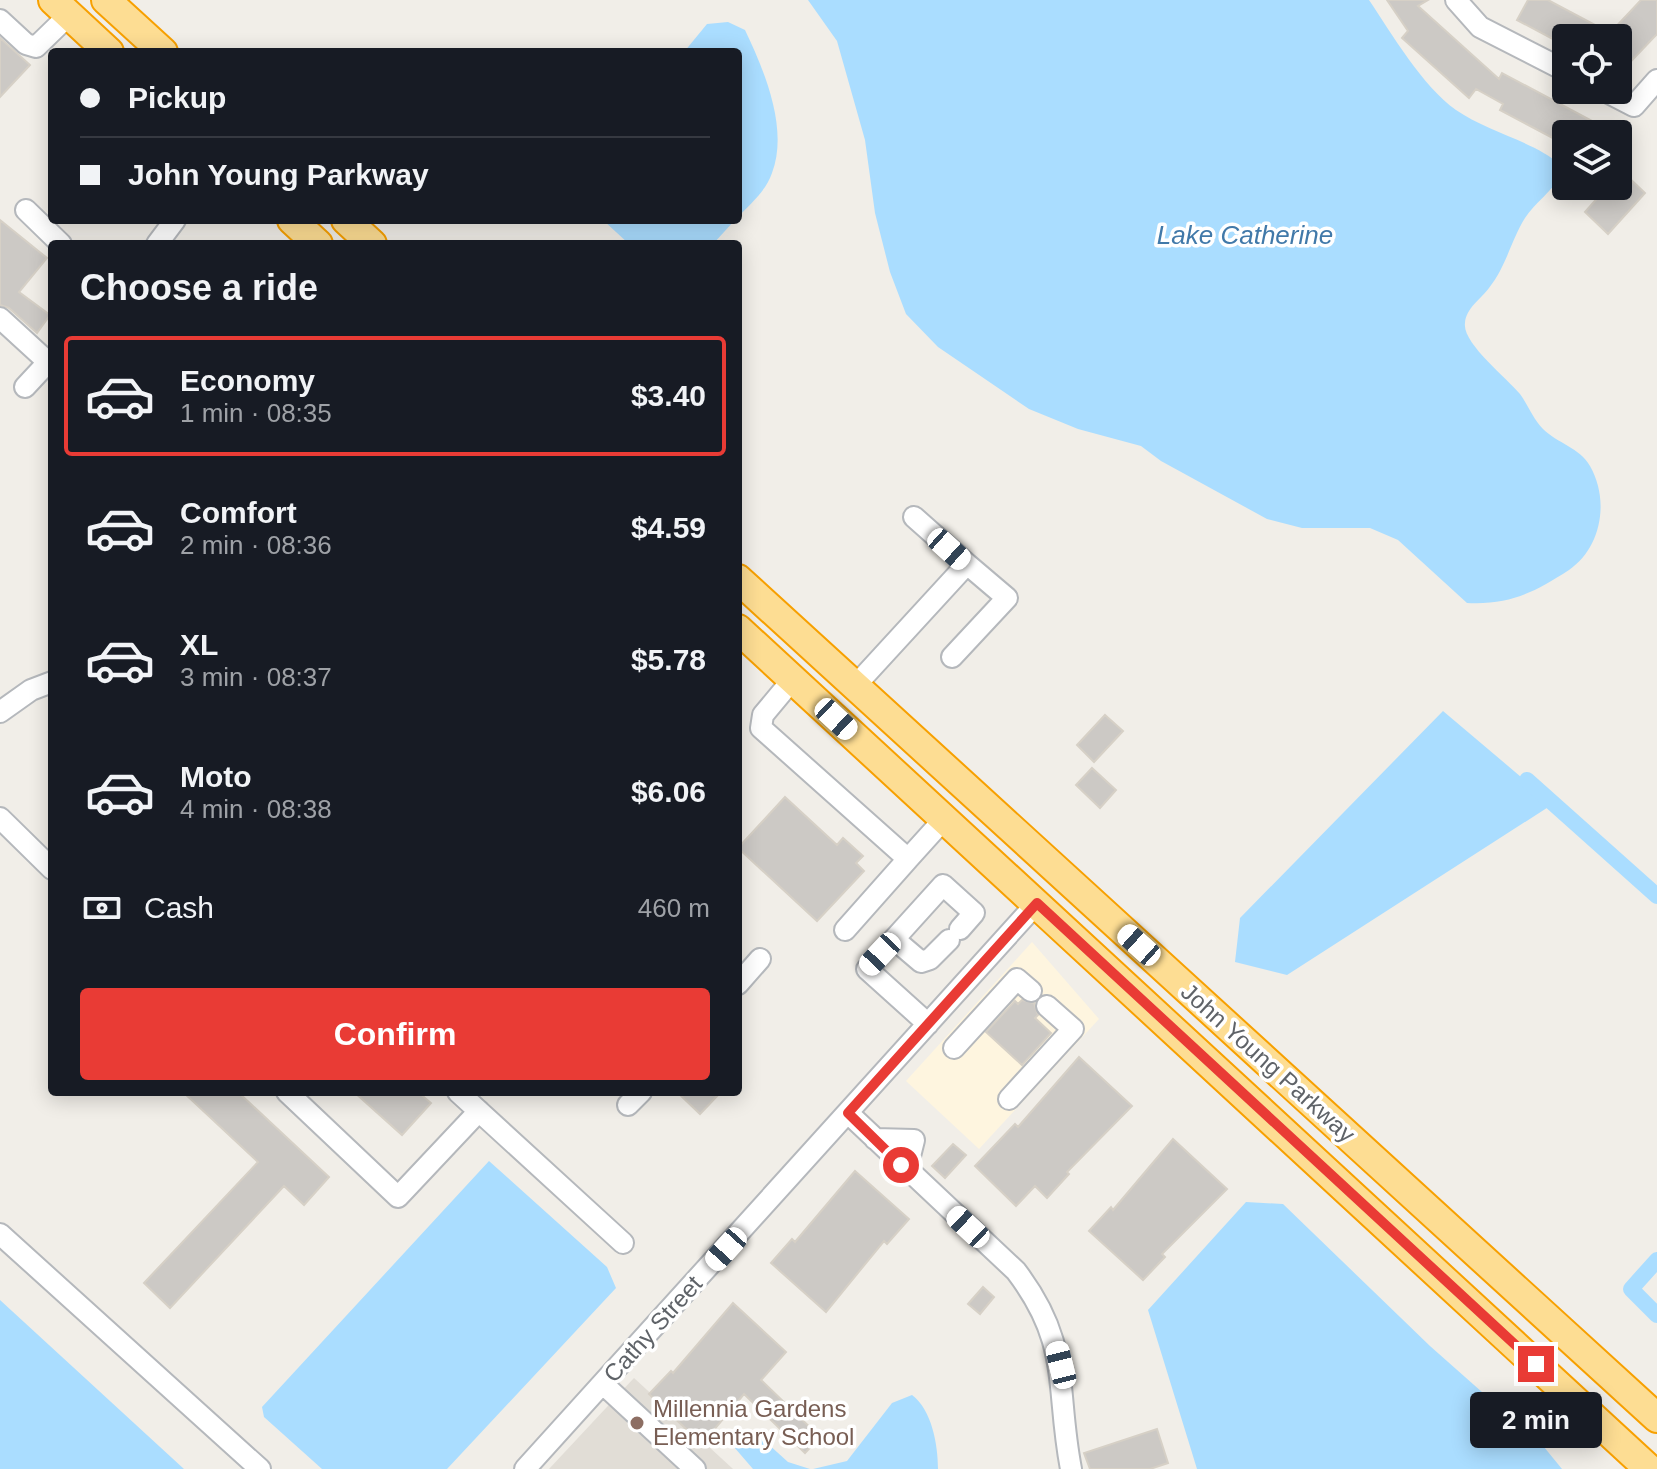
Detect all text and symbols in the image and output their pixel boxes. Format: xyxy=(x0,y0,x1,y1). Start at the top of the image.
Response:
map controls xyxy=(1552,24,1632,200)
button: locate xyxy=(1552,24,1632,104)
text: Pickup xyxy=(128,81,226,114)
button: layers xyxy=(1552,120,1632,200)
text: John Young Parkway xyxy=(128,158,429,191)
water label: Lake Catherine xyxy=(1157,220,1333,250)
text: Choose a ride xyxy=(80,267,318,308)
icon: car xyxy=(84,360,156,432)
text: Economy xyxy=(180,364,315,397)
text: $3.40 xyxy=(631,379,706,412)
text: 1 min · 08:35 xyxy=(180,398,332,428)
icon: car xyxy=(84,492,156,564)
text: Comfort xyxy=(180,496,297,529)
text: $4.59 xyxy=(631,511,706,544)
car xyxy=(923,524,975,574)
text: 2 min · 08:36 xyxy=(180,530,332,560)
icon: car xyxy=(84,624,156,696)
text: XL xyxy=(180,628,218,661)
text: $5.78 xyxy=(631,643,706,676)
text: 3 min · 08:37 xyxy=(180,662,332,692)
car xyxy=(810,694,862,744)
icon: car xyxy=(84,756,156,828)
text: Moto xyxy=(180,760,252,793)
text: $6.06 xyxy=(631,775,706,808)
text: 4 min · 08:38 xyxy=(180,794,332,824)
icon: cash xyxy=(80,886,124,930)
text: Cash xyxy=(144,891,214,924)
text: 460 m xyxy=(638,893,710,923)
car xyxy=(1113,920,1165,970)
car xyxy=(855,928,905,980)
street label: John Young Parkway xyxy=(1176,978,1361,1148)
button: Confirm xyxy=(80,988,710,1080)
route start xyxy=(883,1147,919,1183)
car xyxy=(942,1202,994,1252)
car xyxy=(701,1223,751,1275)
street label: Cathy Street xyxy=(598,1270,708,1387)
car xyxy=(1044,1339,1078,1391)
route end xyxy=(1518,1346,1554,1382)
callout: 2 min xyxy=(1470,1392,1602,1448)
place label: Millennia Gardens Elementary School xyxy=(653,1395,854,1450)
text: 2 min xyxy=(1502,1405,1570,1435)
marker: Millennia Gardens Elementary School xyxy=(628,1414,646,1432)

